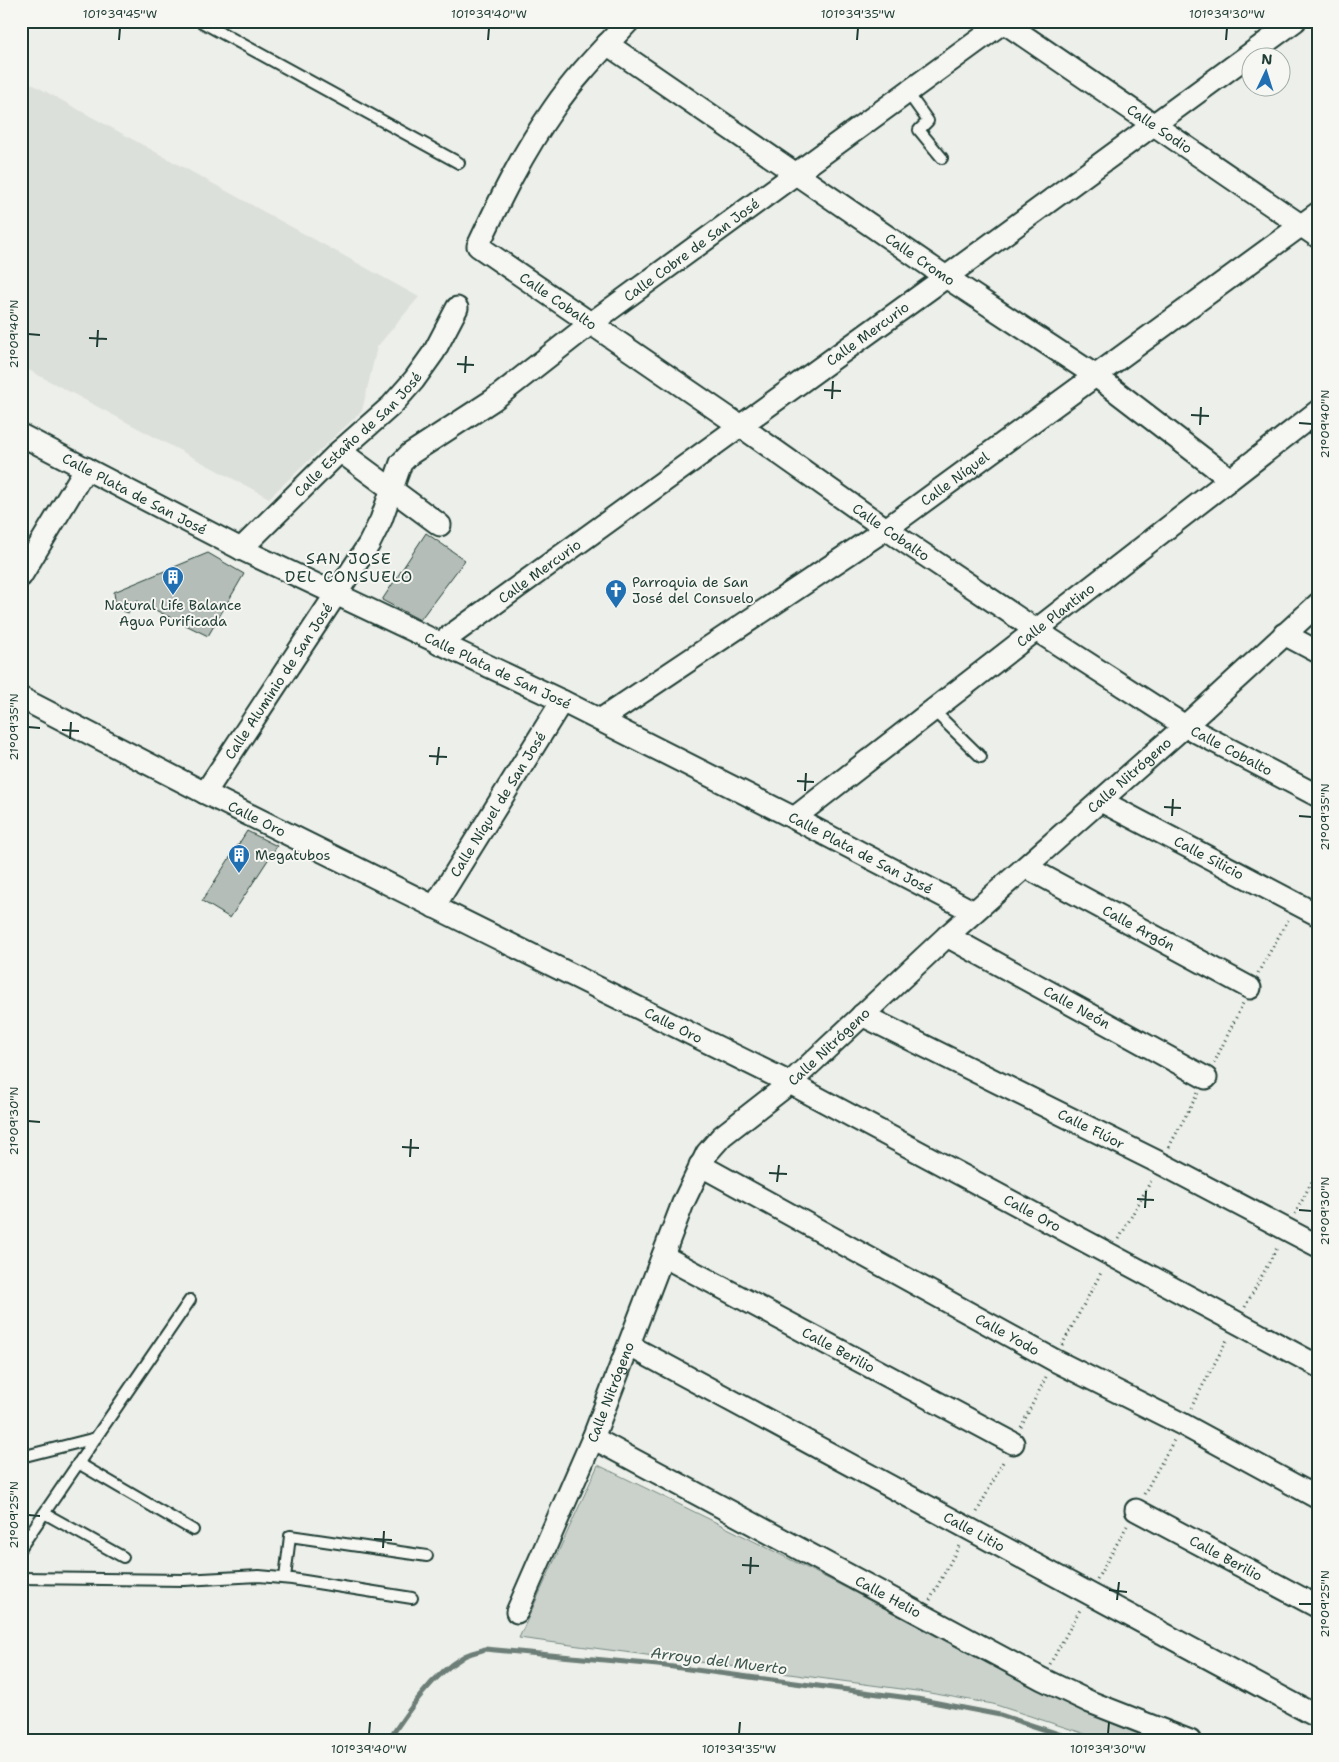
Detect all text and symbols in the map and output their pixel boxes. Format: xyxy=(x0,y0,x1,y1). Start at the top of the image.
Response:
text: 101°39'45"W xyxy=(83,6,157,22)
text: 101°39'40"W xyxy=(451,6,527,22)
text: 101°39'35"W xyxy=(821,6,895,22)
text: 101°39'30"W xyxy=(1189,6,1265,22)
north arrow xyxy=(1242,48,1292,98)
text: N xyxy=(1261,50,1273,68)
street label: Calle Sodio xyxy=(1124,100,1196,157)
street label: Calle Cobre de San José xyxy=(620,194,763,305)
street label: Calle Cromo xyxy=(882,229,959,290)
street label: Calle Cobalto xyxy=(516,268,600,334)
street label: Calle Mercurio xyxy=(823,298,912,370)
text: 21°09'40"N xyxy=(6,300,22,368)
street label: Calle Estaño de San José xyxy=(290,368,426,500)
text: 21°09'40"N xyxy=(1317,390,1333,458)
street label: Calle Níquel xyxy=(917,447,993,510)
street label: Calle Plata de San José xyxy=(59,449,210,539)
street label: Calle Cobalto xyxy=(849,499,933,565)
street label: Calle Mercurio xyxy=(495,535,584,607)
district label: SAN JOSE DEL CONSUELO xyxy=(285,548,413,587)
building icon: Natural Life Balance Agua Purificada xyxy=(161,565,185,596)
place label: Parroquia de San José del Consuelo xyxy=(632,573,754,607)
church icon: Parroquia de San José del Consuelo xyxy=(604,578,628,609)
street label: Calle Plantino xyxy=(1013,579,1098,651)
place label: Natural Life Balance Agua Purificada xyxy=(104,596,242,630)
street label: Calle Aluminio de San José xyxy=(221,599,337,763)
street label: Calle Plata de San José xyxy=(421,628,574,713)
text: 21°09'35"N xyxy=(6,693,22,761)
street label: Calle Cobalto xyxy=(1188,722,1276,779)
street label: Calle Níquel de San José xyxy=(446,728,550,880)
street label: Calle Nitrógeno xyxy=(1083,733,1175,817)
text: 21°09'35"N xyxy=(1317,783,1333,851)
street label: Calle Oro xyxy=(225,797,289,841)
street label: Calle Plata de San José xyxy=(785,808,936,898)
street label: Calle Silicio xyxy=(1171,832,1247,883)
building icon: Megatubos xyxy=(227,843,251,874)
place label: Megatubos xyxy=(255,846,331,864)
street label: Calle Argón xyxy=(1099,901,1178,955)
street label: Calle Neón xyxy=(1040,982,1114,1033)
street label: Calle Oro xyxy=(642,1003,705,1047)
street label: Calle Nitrógeno xyxy=(784,1004,874,1090)
text: 21°09'30"N xyxy=(6,1087,22,1155)
street label: Calle Flúor xyxy=(1055,1105,1128,1153)
text: 21°09'30"N xyxy=(1317,1177,1333,1245)
street label: Calle Oro xyxy=(1001,1190,1064,1236)
street label: Calle Yodo xyxy=(972,1309,1043,1359)
street label: Calle Berilio xyxy=(799,1323,878,1377)
street label: Calle Nitrógeno xyxy=(583,1339,638,1445)
text: 21°09'25"N xyxy=(6,1481,22,1549)
street label: Calle Litio xyxy=(940,1508,1008,1555)
street label: Calle Berilio xyxy=(1186,1531,1266,1585)
text: 21°09'25"N xyxy=(1317,1570,1333,1638)
street label: Calle Helio xyxy=(852,1571,924,1621)
water label: Arroyo del Muerto xyxy=(650,1643,788,1679)
text: 101°39'40"W xyxy=(331,1741,407,1757)
text: 101°39'35"W xyxy=(702,1741,776,1757)
text: 101°39'30"W xyxy=(1070,1741,1146,1757)

